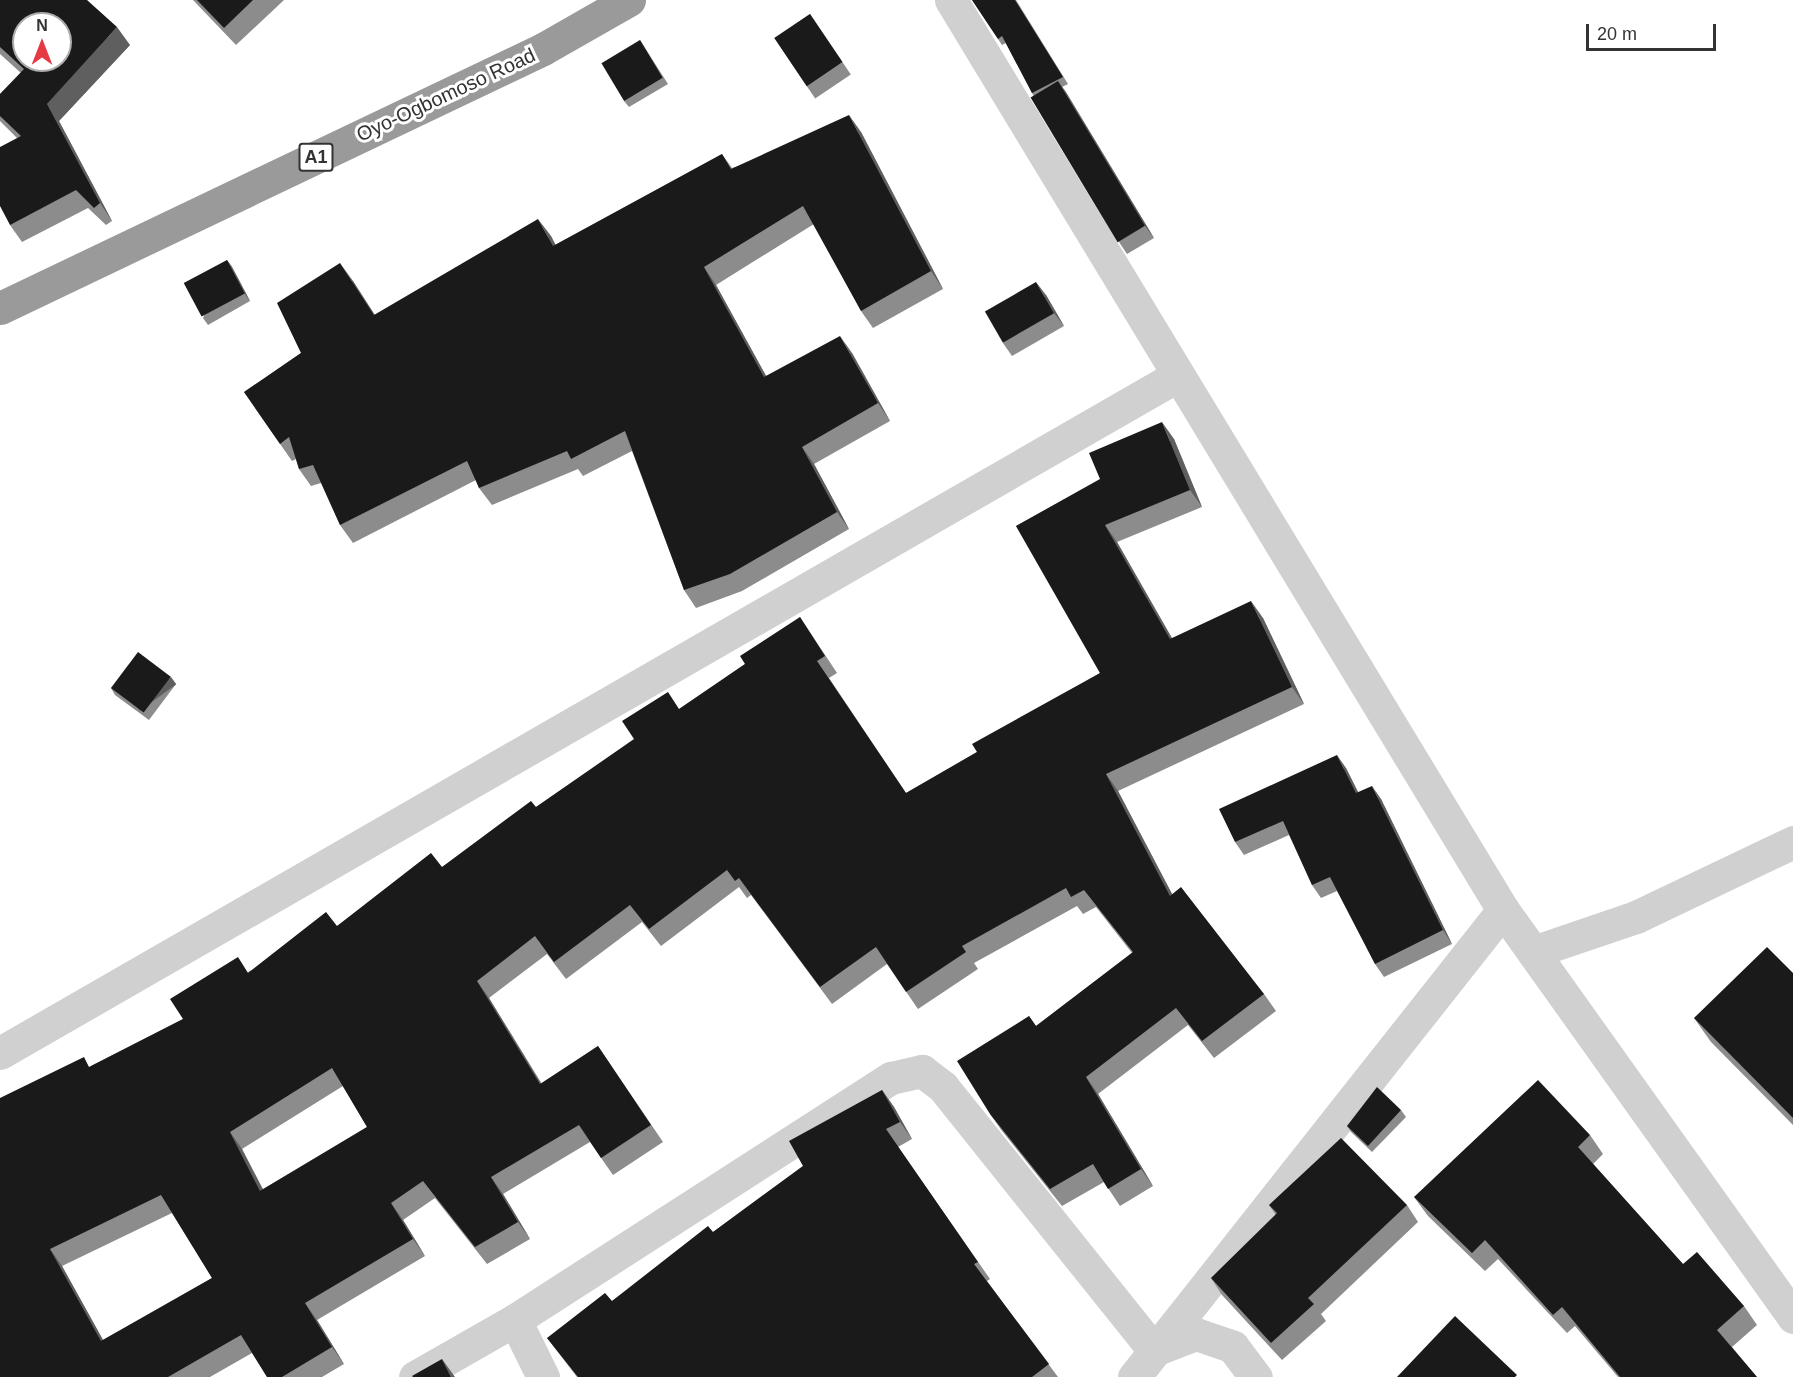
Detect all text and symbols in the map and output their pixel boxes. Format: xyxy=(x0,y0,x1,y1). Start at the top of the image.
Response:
north arrow xyxy=(12,12,72,72)
scale bar xyxy=(1589,12,1720,50)
text: N xyxy=(36,17,48,34)
text: 20 m xyxy=(1597,24,1637,44)
street label: Oyo-Ogbomoso Road xyxy=(353,43,539,147)
road number: A1 xyxy=(298,142,334,172)

